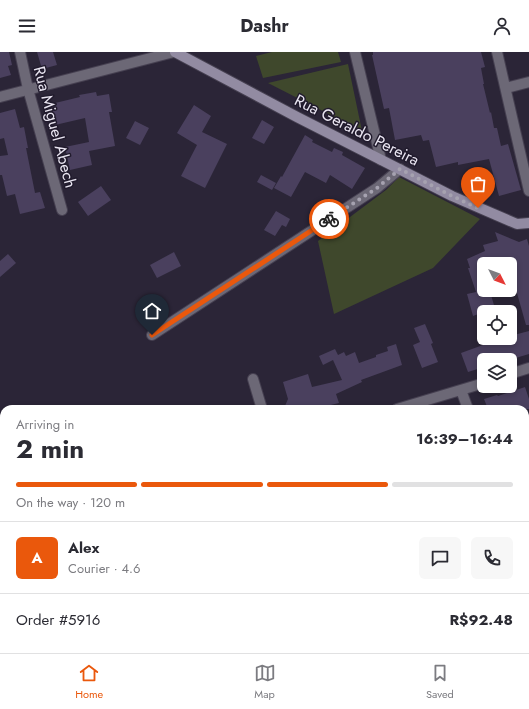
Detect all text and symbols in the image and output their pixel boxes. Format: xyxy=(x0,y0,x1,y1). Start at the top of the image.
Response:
text: Dashr xyxy=(240,13,289,39)
icon: menu xyxy=(16,15,38,37)
icon: person xyxy=(491,15,513,37)
street label: Rua Miguel Abech xyxy=(28,64,82,190)
street label: Rua Geraldo Pereira xyxy=(291,89,423,171)
pin xyxy=(461,167,495,208)
icon: bag xyxy=(467,173,489,195)
courier xyxy=(309,199,349,239)
icon: bike xyxy=(318,208,340,230)
north arrow xyxy=(477,257,517,297)
map controls xyxy=(477,257,517,393)
pin xyxy=(135,294,169,335)
icon: home xyxy=(141,300,163,322)
button: locate xyxy=(477,305,517,345)
button: layers xyxy=(477,353,517,393)
text: Arriving in xyxy=(16,415,74,434)
text: 16:39–16:44 xyxy=(416,428,513,450)
text: 2 min xyxy=(16,430,84,468)
text: On the way · 120 m xyxy=(16,493,125,512)
text: Alex xyxy=(68,537,99,559)
button: chat xyxy=(419,537,461,579)
button: phone xyxy=(471,537,513,579)
text: A xyxy=(31,547,43,569)
text: Courier · 4.6 xyxy=(68,559,141,578)
text: Order #5916 xyxy=(16,609,100,631)
text: R$92.48 xyxy=(449,609,513,631)
tab: Home xyxy=(75,662,103,702)
tab: Map xyxy=(254,662,276,702)
tab: Saved xyxy=(426,662,454,702)

